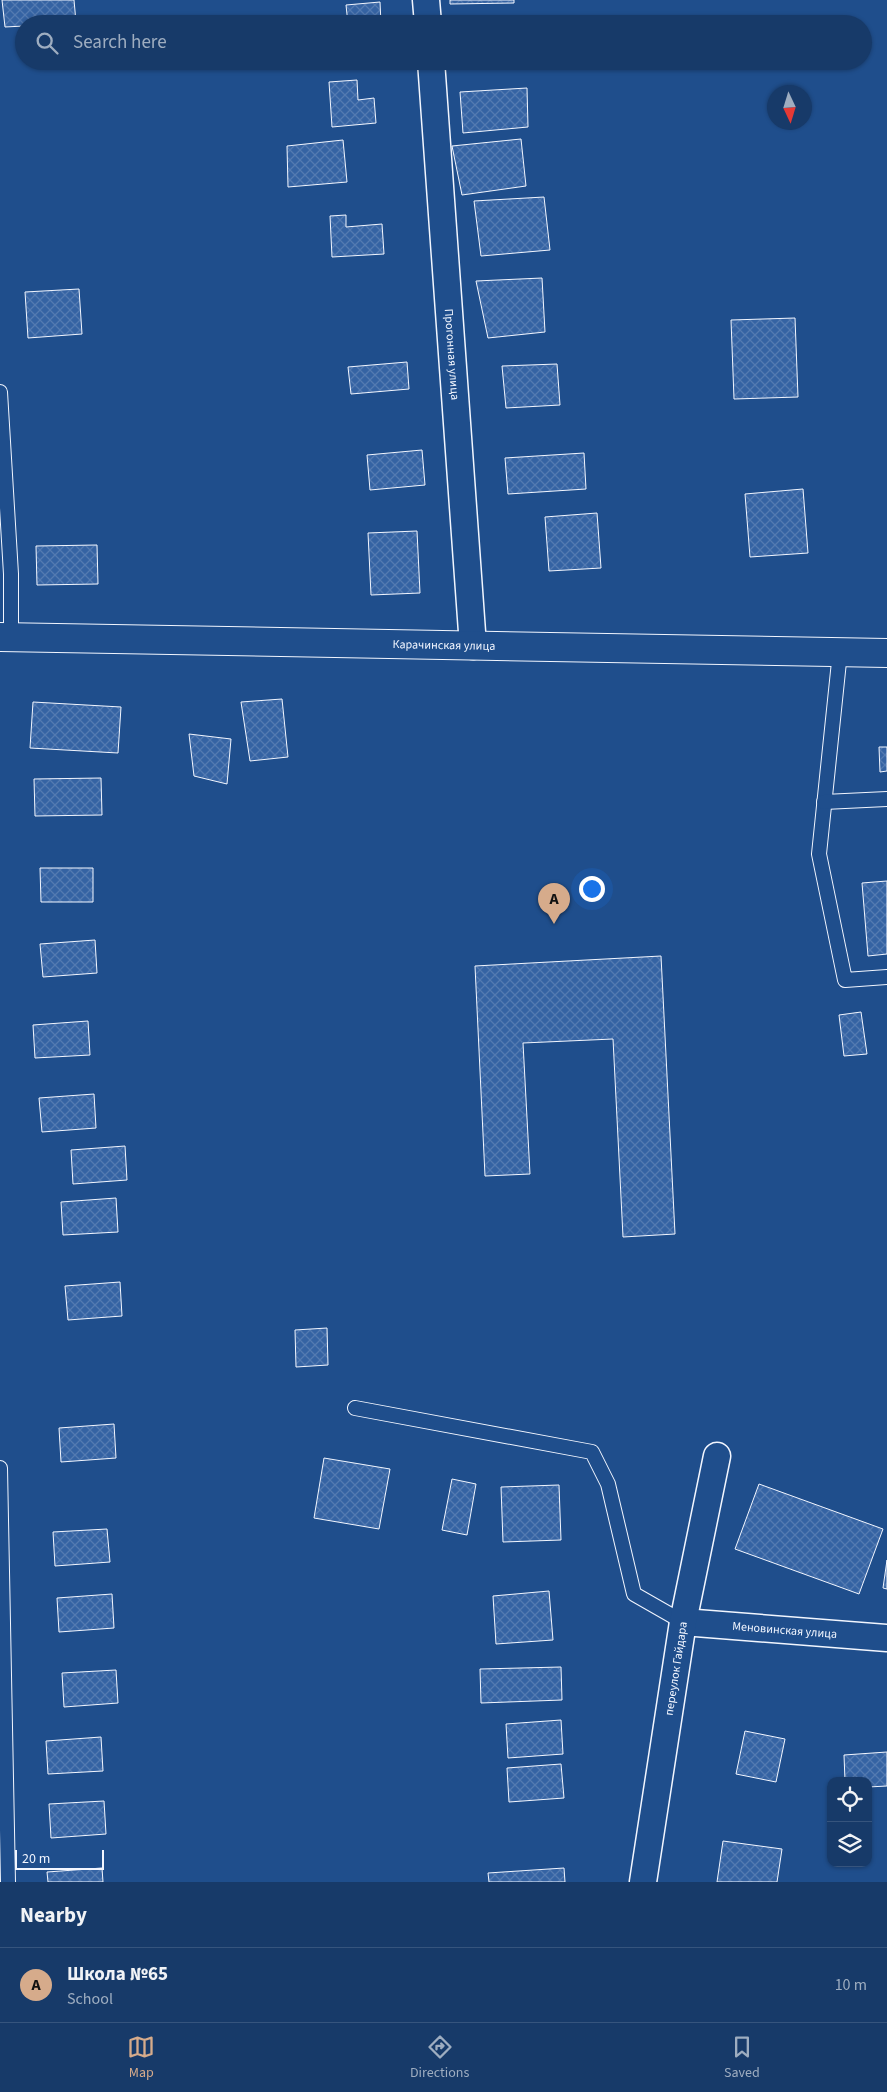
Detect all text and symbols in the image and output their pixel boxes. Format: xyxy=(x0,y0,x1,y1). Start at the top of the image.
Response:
search box xyxy=(15,15,872,70)
icon: search xyxy=(33,29,61,57)
text: Search here xyxy=(73,29,167,56)
north arrow xyxy=(767,85,812,130)
street label: Прогонная улица xyxy=(440,308,463,401)
street label: Карачинская улица xyxy=(392,636,495,655)
your location xyxy=(579,876,605,902)
pin: A xyxy=(538,883,570,924)
street label: Меновинская улица xyxy=(732,1618,838,1643)
street label: переулок Гайдара xyxy=(661,1620,692,1717)
map controls xyxy=(827,1777,872,1867)
button: locate xyxy=(827,1777,872,1822)
button: layers xyxy=(827,1822,872,1867)
scale bar xyxy=(15,1847,104,1870)
text: 20 m xyxy=(22,1849,50,1869)
text: Nearby xyxy=(20,1900,87,1930)
text: Школа №65 xyxy=(67,1961,168,1988)
text: A xyxy=(31,1974,41,1996)
text: 10 m xyxy=(835,1974,867,1996)
text: School xyxy=(67,1988,113,2010)
tab: Map xyxy=(127,2033,155,2083)
tab: Directions xyxy=(410,2033,469,2083)
tab: Saved xyxy=(724,2033,760,2083)

